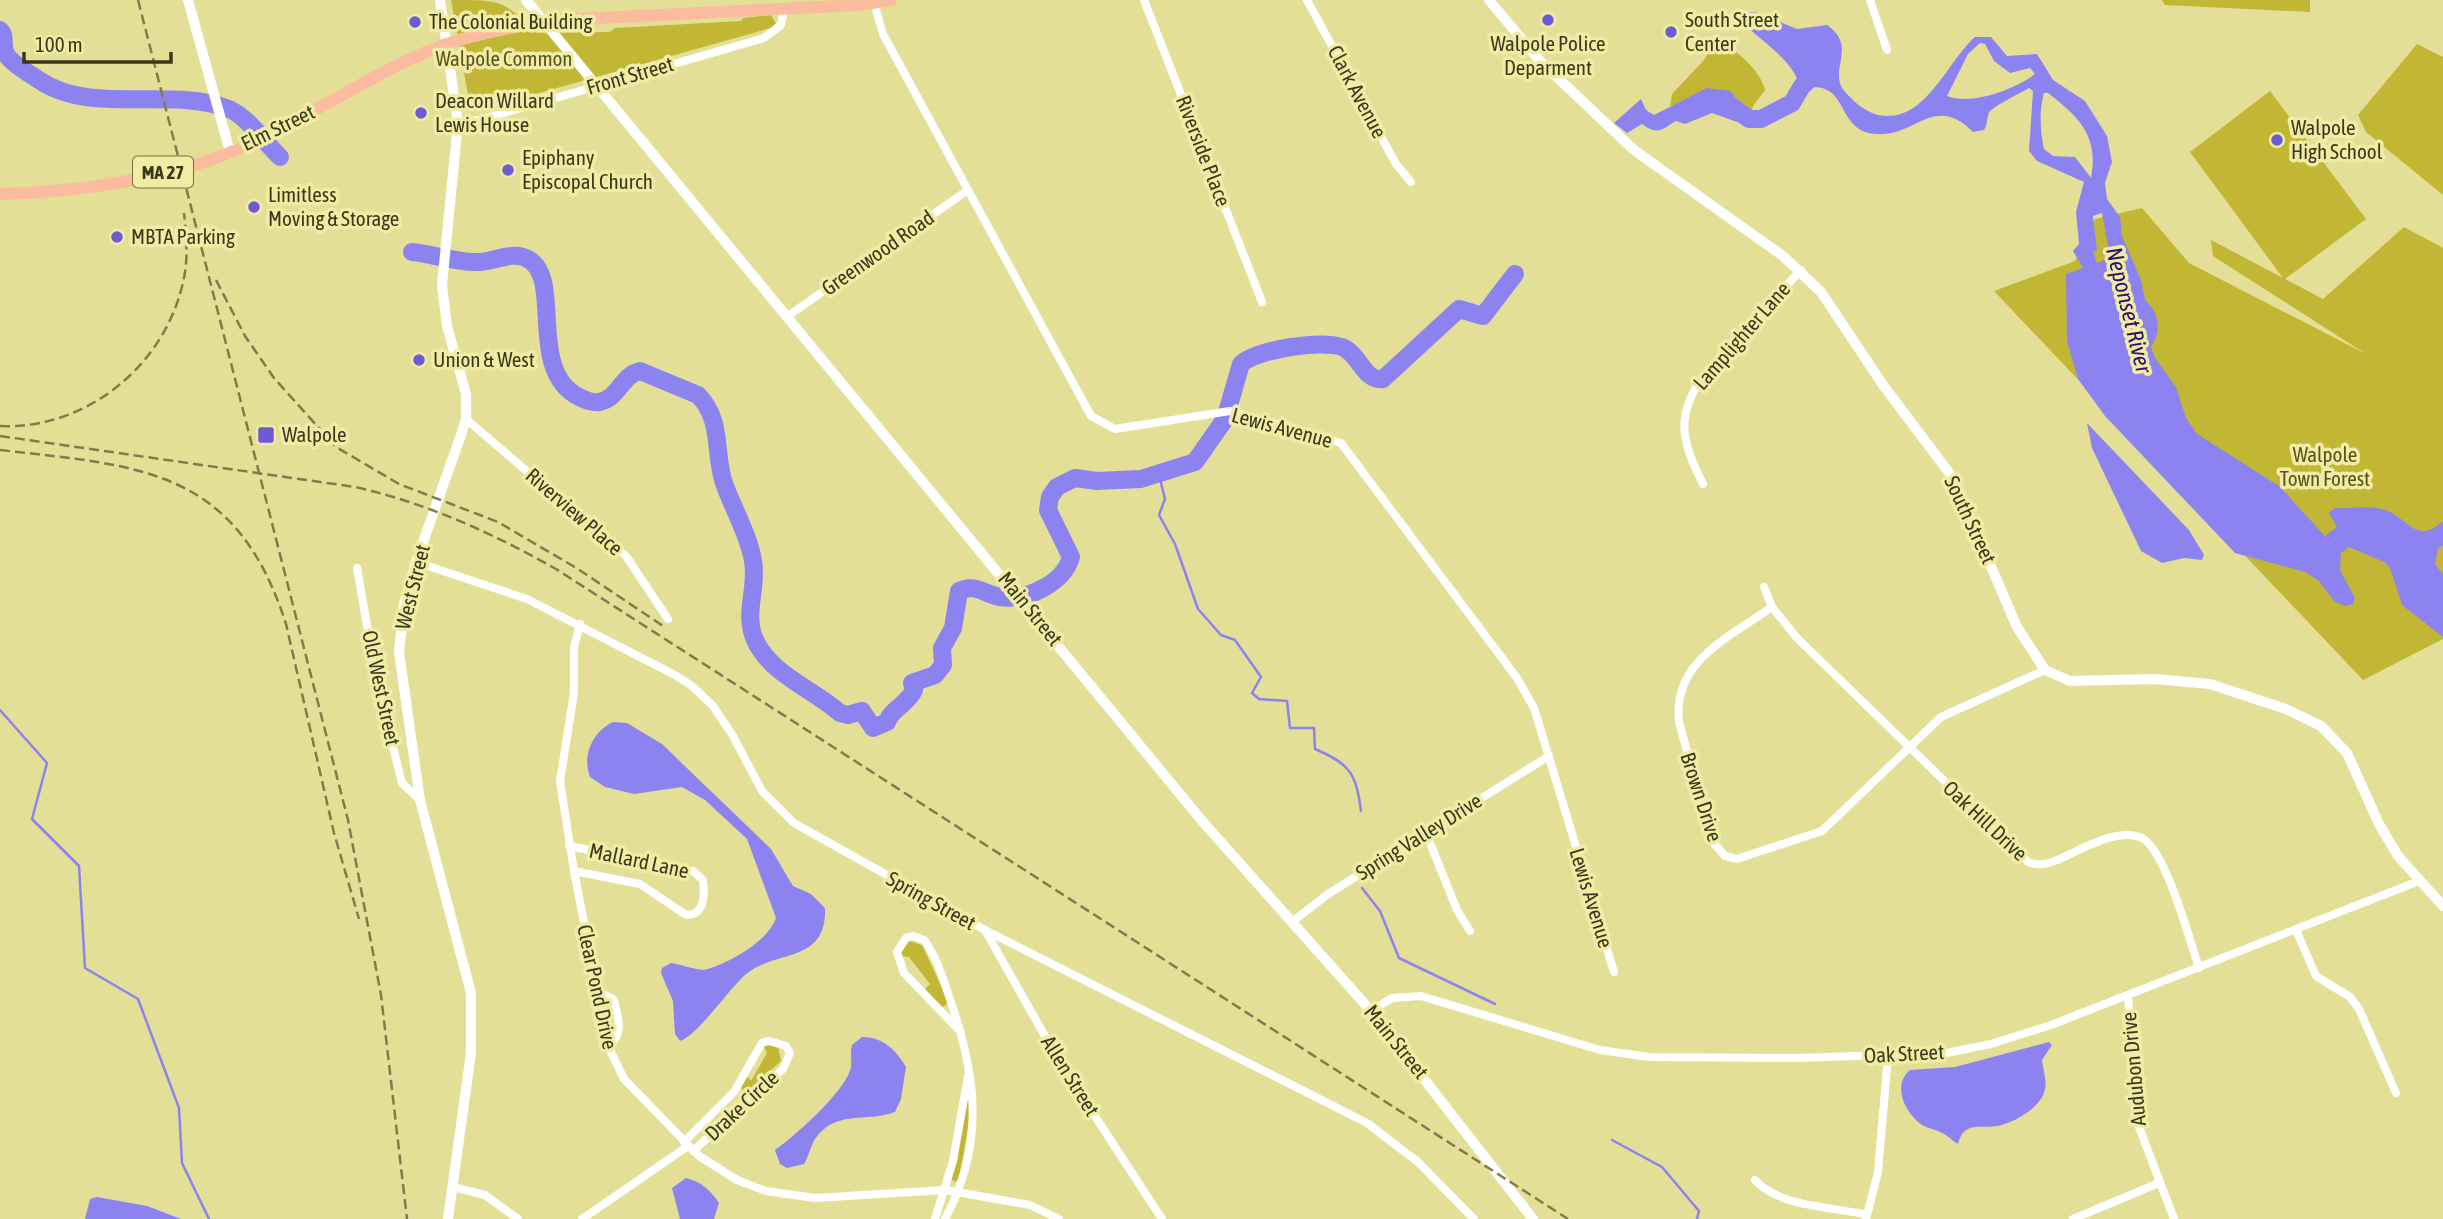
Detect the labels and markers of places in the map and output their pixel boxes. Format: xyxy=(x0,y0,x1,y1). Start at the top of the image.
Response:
place label: South Street Center xyxy=(1685,7,1779,55)
place label: The Colonial Building xyxy=(429,9,592,33)
marker: Walpole Police Deparment xyxy=(1540,12,1556,28)
marker: The Colonial Building xyxy=(407,14,423,30)
marker: South Street Center xyxy=(1663,24,1679,40)
place label: Walpole Police Deparment xyxy=(1490,31,1606,79)
place label: Deacon Willard Lewis House xyxy=(435,88,554,136)
marker: Deacon Willard Lewis House xyxy=(413,105,429,121)
place label: Walpole High School xyxy=(2291,115,2383,163)
marker: Walpole High School xyxy=(2269,132,2285,148)
place label: Epiphany Episcopal Church xyxy=(522,145,653,193)
marker: Epiphany Episcopal Church xyxy=(500,162,516,178)
place label: Limitless Moving & Storage xyxy=(268,182,399,230)
marker: Limitless Moving & Storage xyxy=(246,199,262,215)
place label: MBTA Parking xyxy=(131,224,235,248)
marker: MBTA Parking xyxy=(109,229,125,245)
place label: Union & West xyxy=(433,347,535,371)
marker: Union & West xyxy=(411,352,427,368)
place label: Walpole xyxy=(282,422,347,446)
marker: Walpole xyxy=(256,425,276,445)

